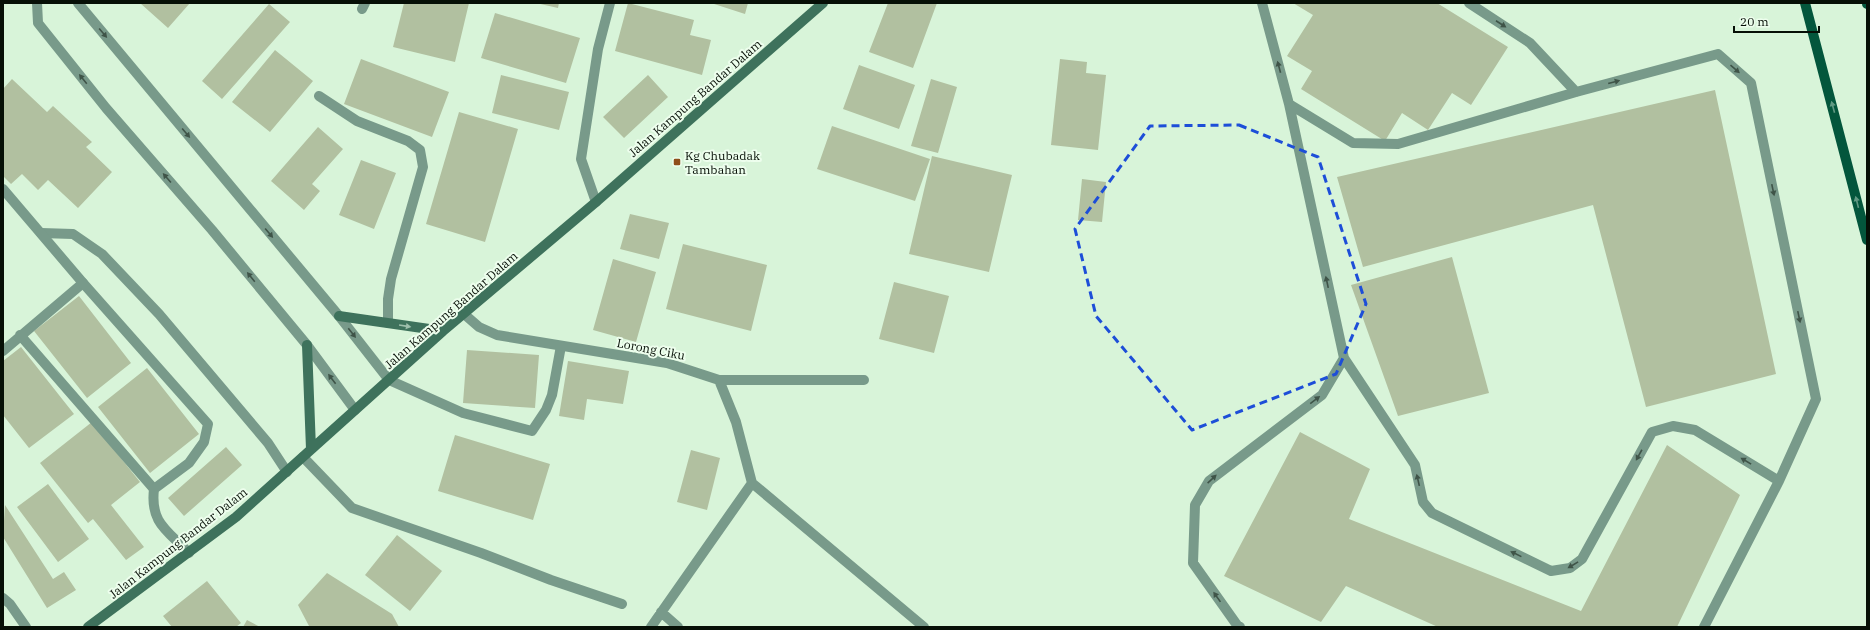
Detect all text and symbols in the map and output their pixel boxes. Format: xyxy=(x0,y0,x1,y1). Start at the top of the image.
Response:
scale bar xyxy=(1734,8,1819,34)
text: 20 m xyxy=(1740,14,1769,29)
one-way arrow xyxy=(1496,20,1506,28)
one-way arrow xyxy=(98,28,107,38)
street label: Jalan Kampung Bandar Dalam xyxy=(625,36,765,160)
one-way arrow xyxy=(1276,60,1282,72)
one-way arrow xyxy=(1730,65,1740,74)
one-way arrow xyxy=(78,74,87,84)
one-way arrow xyxy=(1608,79,1620,85)
one-way arrow xyxy=(1829,101,1835,114)
one-way arrow xyxy=(182,127,191,138)
place label: Kg Chubadak Tambahan xyxy=(685,148,760,177)
marker: Kg Chubadak Tambahan xyxy=(672,157,682,167)
one-way arrow xyxy=(162,173,171,183)
one-way arrow xyxy=(1770,184,1776,196)
one-way arrow xyxy=(1854,196,1860,208)
one-way arrow xyxy=(265,227,274,238)
street label: Jalan Kampung Bandar Dalam xyxy=(381,248,521,372)
one-way arrow xyxy=(246,272,255,283)
one-way arrow xyxy=(1324,275,1330,288)
one-way arrow xyxy=(1796,311,1802,323)
one-way arrow xyxy=(399,323,412,329)
one-way arrow xyxy=(348,327,357,338)
street label: Lorong Ciku xyxy=(616,335,687,363)
one-way arrow xyxy=(328,374,336,384)
one-way arrow xyxy=(1309,396,1320,404)
one-way arrow xyxy=(1636,449,1643,461)
one-way arrow xyxy=(1741,457,1751,465)
one-way arrow xyxy=(1415,474,1421,487)
one-way arrow xyxy=(1207,475,1217,484)
street label: Jalan Kampung Bandar Dalam xyxy=(106,484,251,602)
one-way arrow xyxy=(1511,551,1522,557)
one-way arrow xyxy=(1567,562,1579,569)
one-way arrow xyxy=(1213,591,1221,602)

